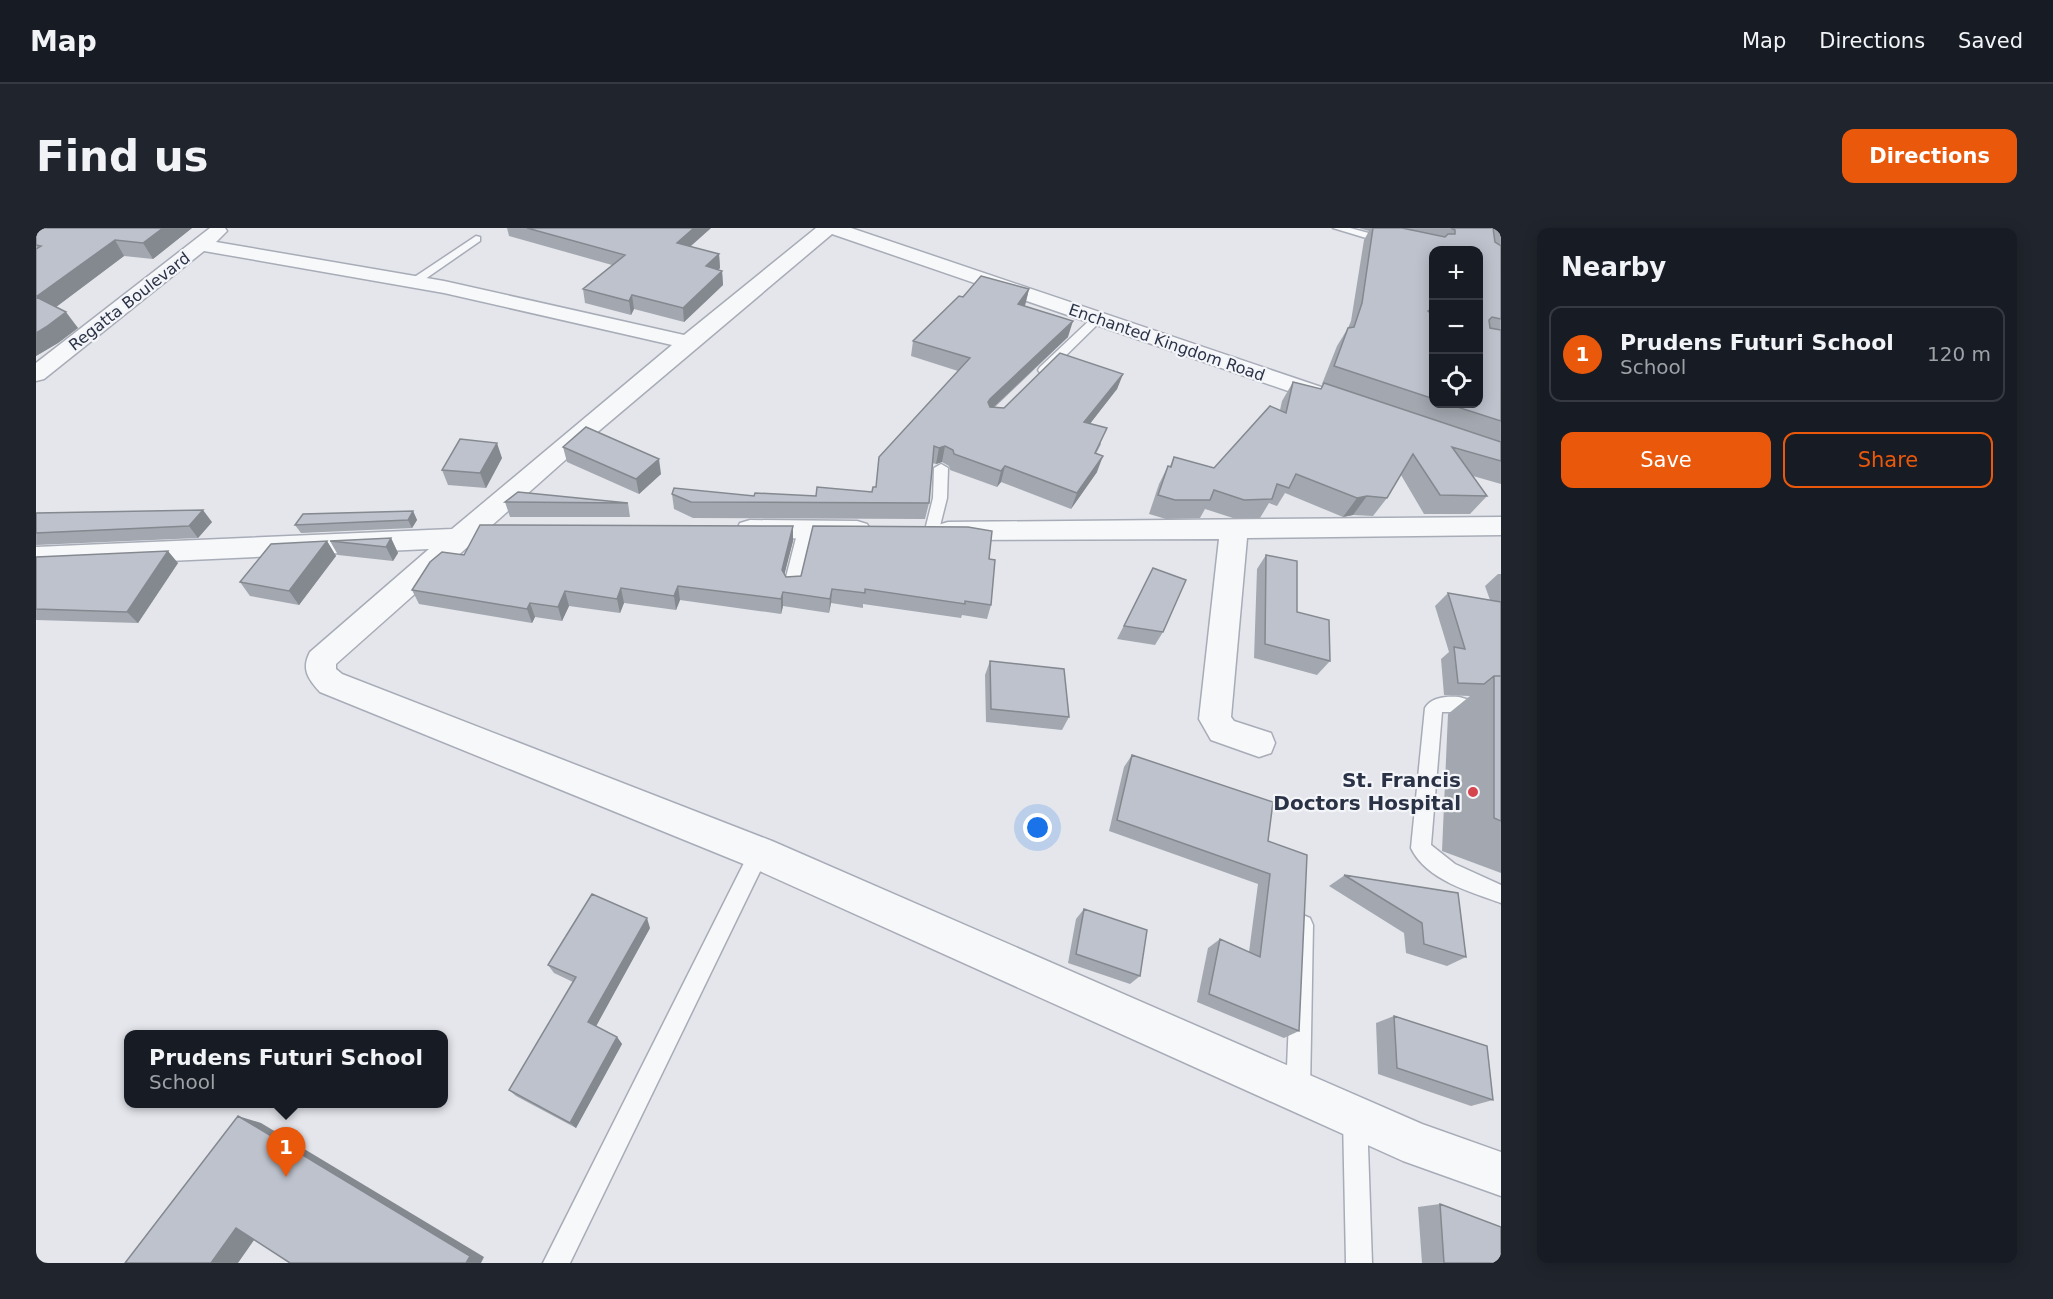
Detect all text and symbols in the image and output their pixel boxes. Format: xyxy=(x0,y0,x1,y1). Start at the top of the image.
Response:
text: Map xyxy=(30,25,97,58)
text: Map xyxy=(1742,29,1786,53)
text: Directions xyxy=(1819,29,1925,53)
text: Saved xyxy=(1958,29,2023,53)
button: Directions xyxy=(1842,129,2017,183)
text: Find us xyxy=(36,132,209,181)
map controls xyxy=(1429,246,1483,408)
button: + xyxy=(1429,246,1483,300)
street label: Regatta Boulevard xyxy=(65,248,194,355)
text: Nearby xyxy=(1561,252,1666,282)
street label: Enchanted Kingdom Road xyxy=(1066,300,1268,385)
button: − xyxy=(1429,300,1483,354)
text: Prudens Futuri School xyxy=(1620,330,1894,355)
text: 1 xyxy=(1576,342,1589,366)
text: 120 m xyxy=(1927,342,1991,366)
button: locate xyxy=(1429,354,1483,408)
text: School xyxy=(1620,355,1686,379)
button: Save xyxy=(1561,432,1771,488)
button: Share xyxy=(1783,432,1993,488)
place label: St. Francis Doctors Hospital xyxy=(1273,768,1461,815)
marker: St. Francis Doctors Hospital xyxy=(1466,785,1480,799)
your location xyxy=(1023,813,1052,842)
popup xyxy=(124,1030,448,1108)
text: Prudens Futuri School xyxy=(149,1045,423,1070)
text: School xyxy=(149,1070,215,1094)
pin: 1 xyxy=(266,1128,306,1177)

